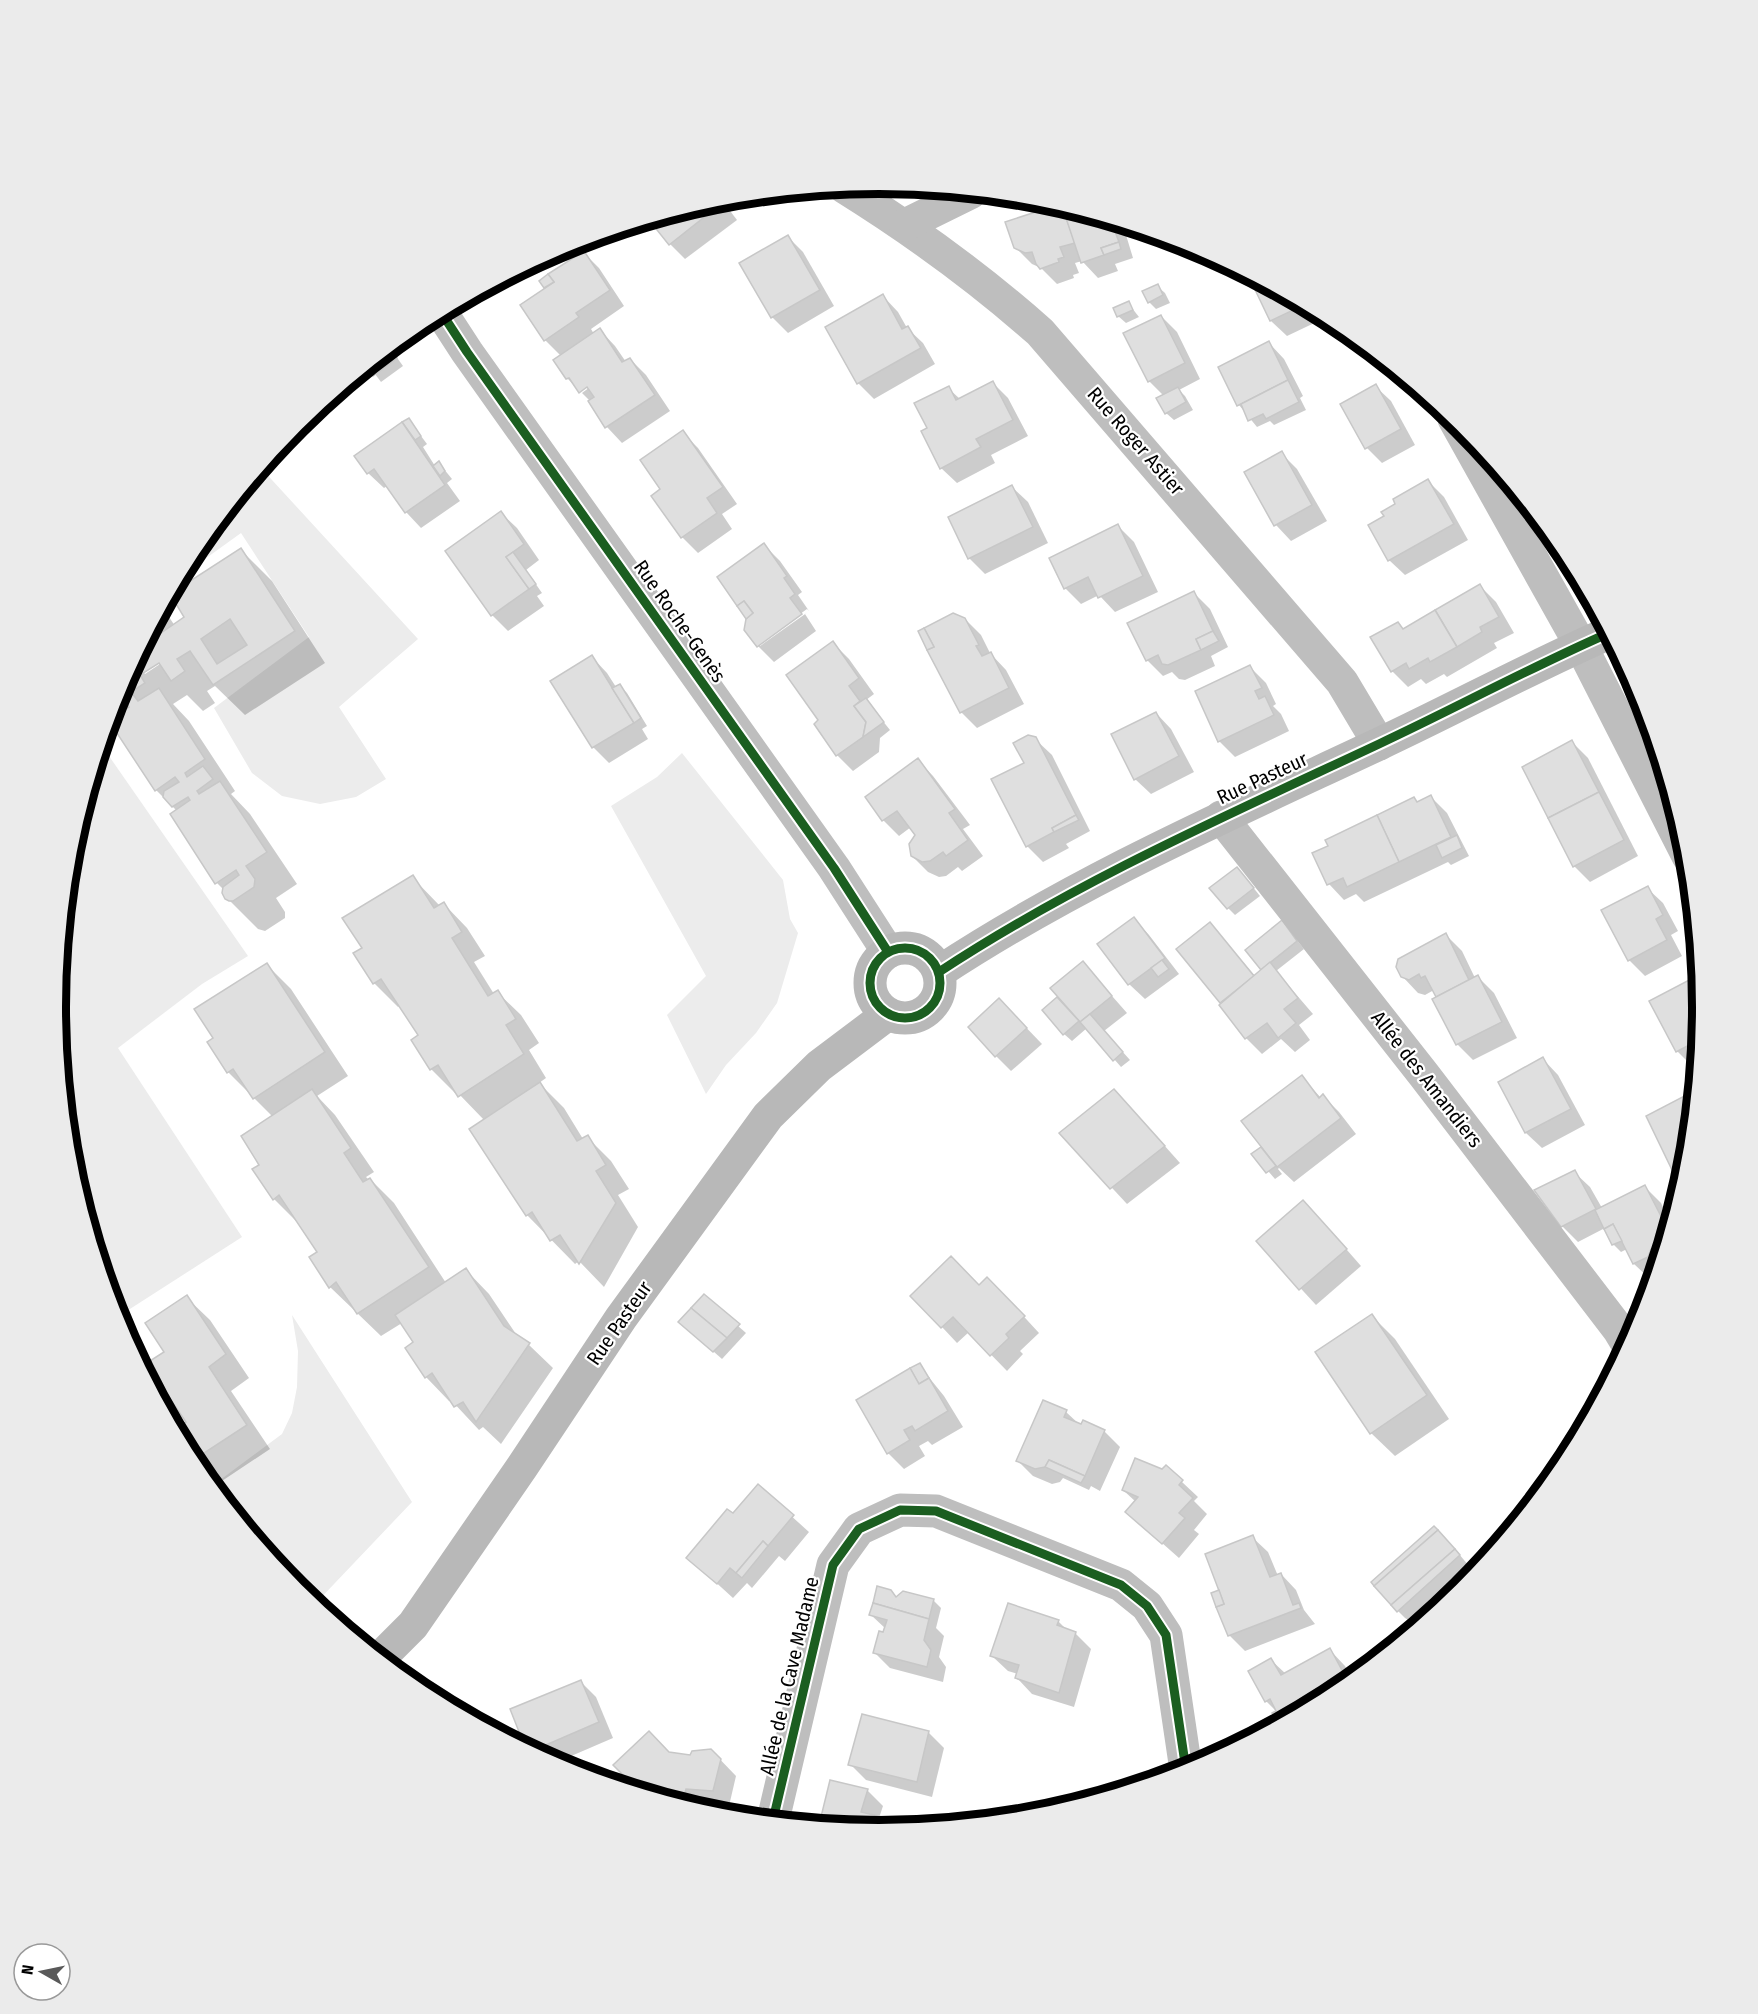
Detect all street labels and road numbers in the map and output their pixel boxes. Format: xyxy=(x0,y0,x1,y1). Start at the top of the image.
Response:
street label: Rue Roger Astier xyxy=(1083,382,1189,500)
street label: Rue Roche-Genès xyxy=(629,555,731,687)
street label: Rue Pasteur xyxy=(1213,747,1311,809)
street label: Allée des Amandiers xyxy=(1366,1006,1488,1152)
street label: Rue Pasteur xyxy=(581,1276,657,1370)
street label: Allée de la Cave Madame xyxy=(754,1574,824,1778)

